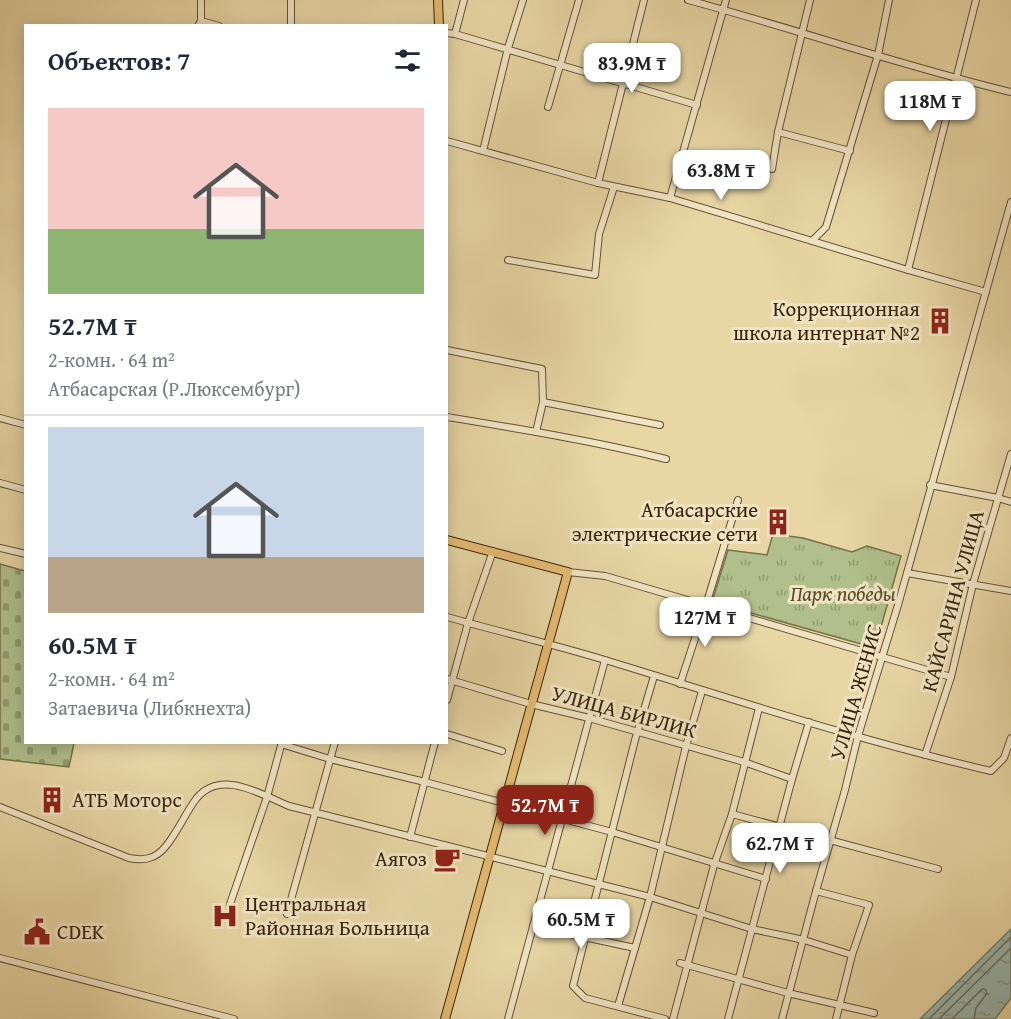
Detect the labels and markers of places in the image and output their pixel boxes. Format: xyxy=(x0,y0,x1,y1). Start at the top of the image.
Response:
pin: 83.9M ₸ xyxy=(577,43,687,94)
pin: 118M ₸ xyxy=(881,81,979,132)
pin: 63.8M ₸ xyxy=(666,150,776,201)
place label: Коррекционная школа интернат №2 xyxy=(733,293,920,348)
building icon: Коррекционная школа интернат №2 xyxy=(925,306,955,336)
place label: Атбасарские электрические сети xyxy=(572,494,758,549)
building icon: Атбасарские электрические сети xyxy=(763,507,793,537)
pin: 127M ₸ xyxy=(656,597,754,648)
place label: АТБ Моторс xyxy=(72,784,182,815)
building icon: АТБ Моторс xyxy=(37,785,67,815)
pin: 52.7M ₸ xyxy=(490,785,600,836)
pin: 62.7M ₸ xyxy=(725,823,835,874)
place label: Аягоз xyxy=(375,843,427,874)
cafe icon: Аягоз xyxy=(432,844,462,874)
place label: Центральная Районная Больница xyxy=(245,888,430,943)
pin: 60.5M ₸ xyxy=(526,899,636,950)
hospital icon: Центральная Районная Больница xyxy=(210,901,240,931)
place label: CDEK xyxy=(57,916,105,947)
public building icon: CDEK xyxy=(22,917,52,947)

